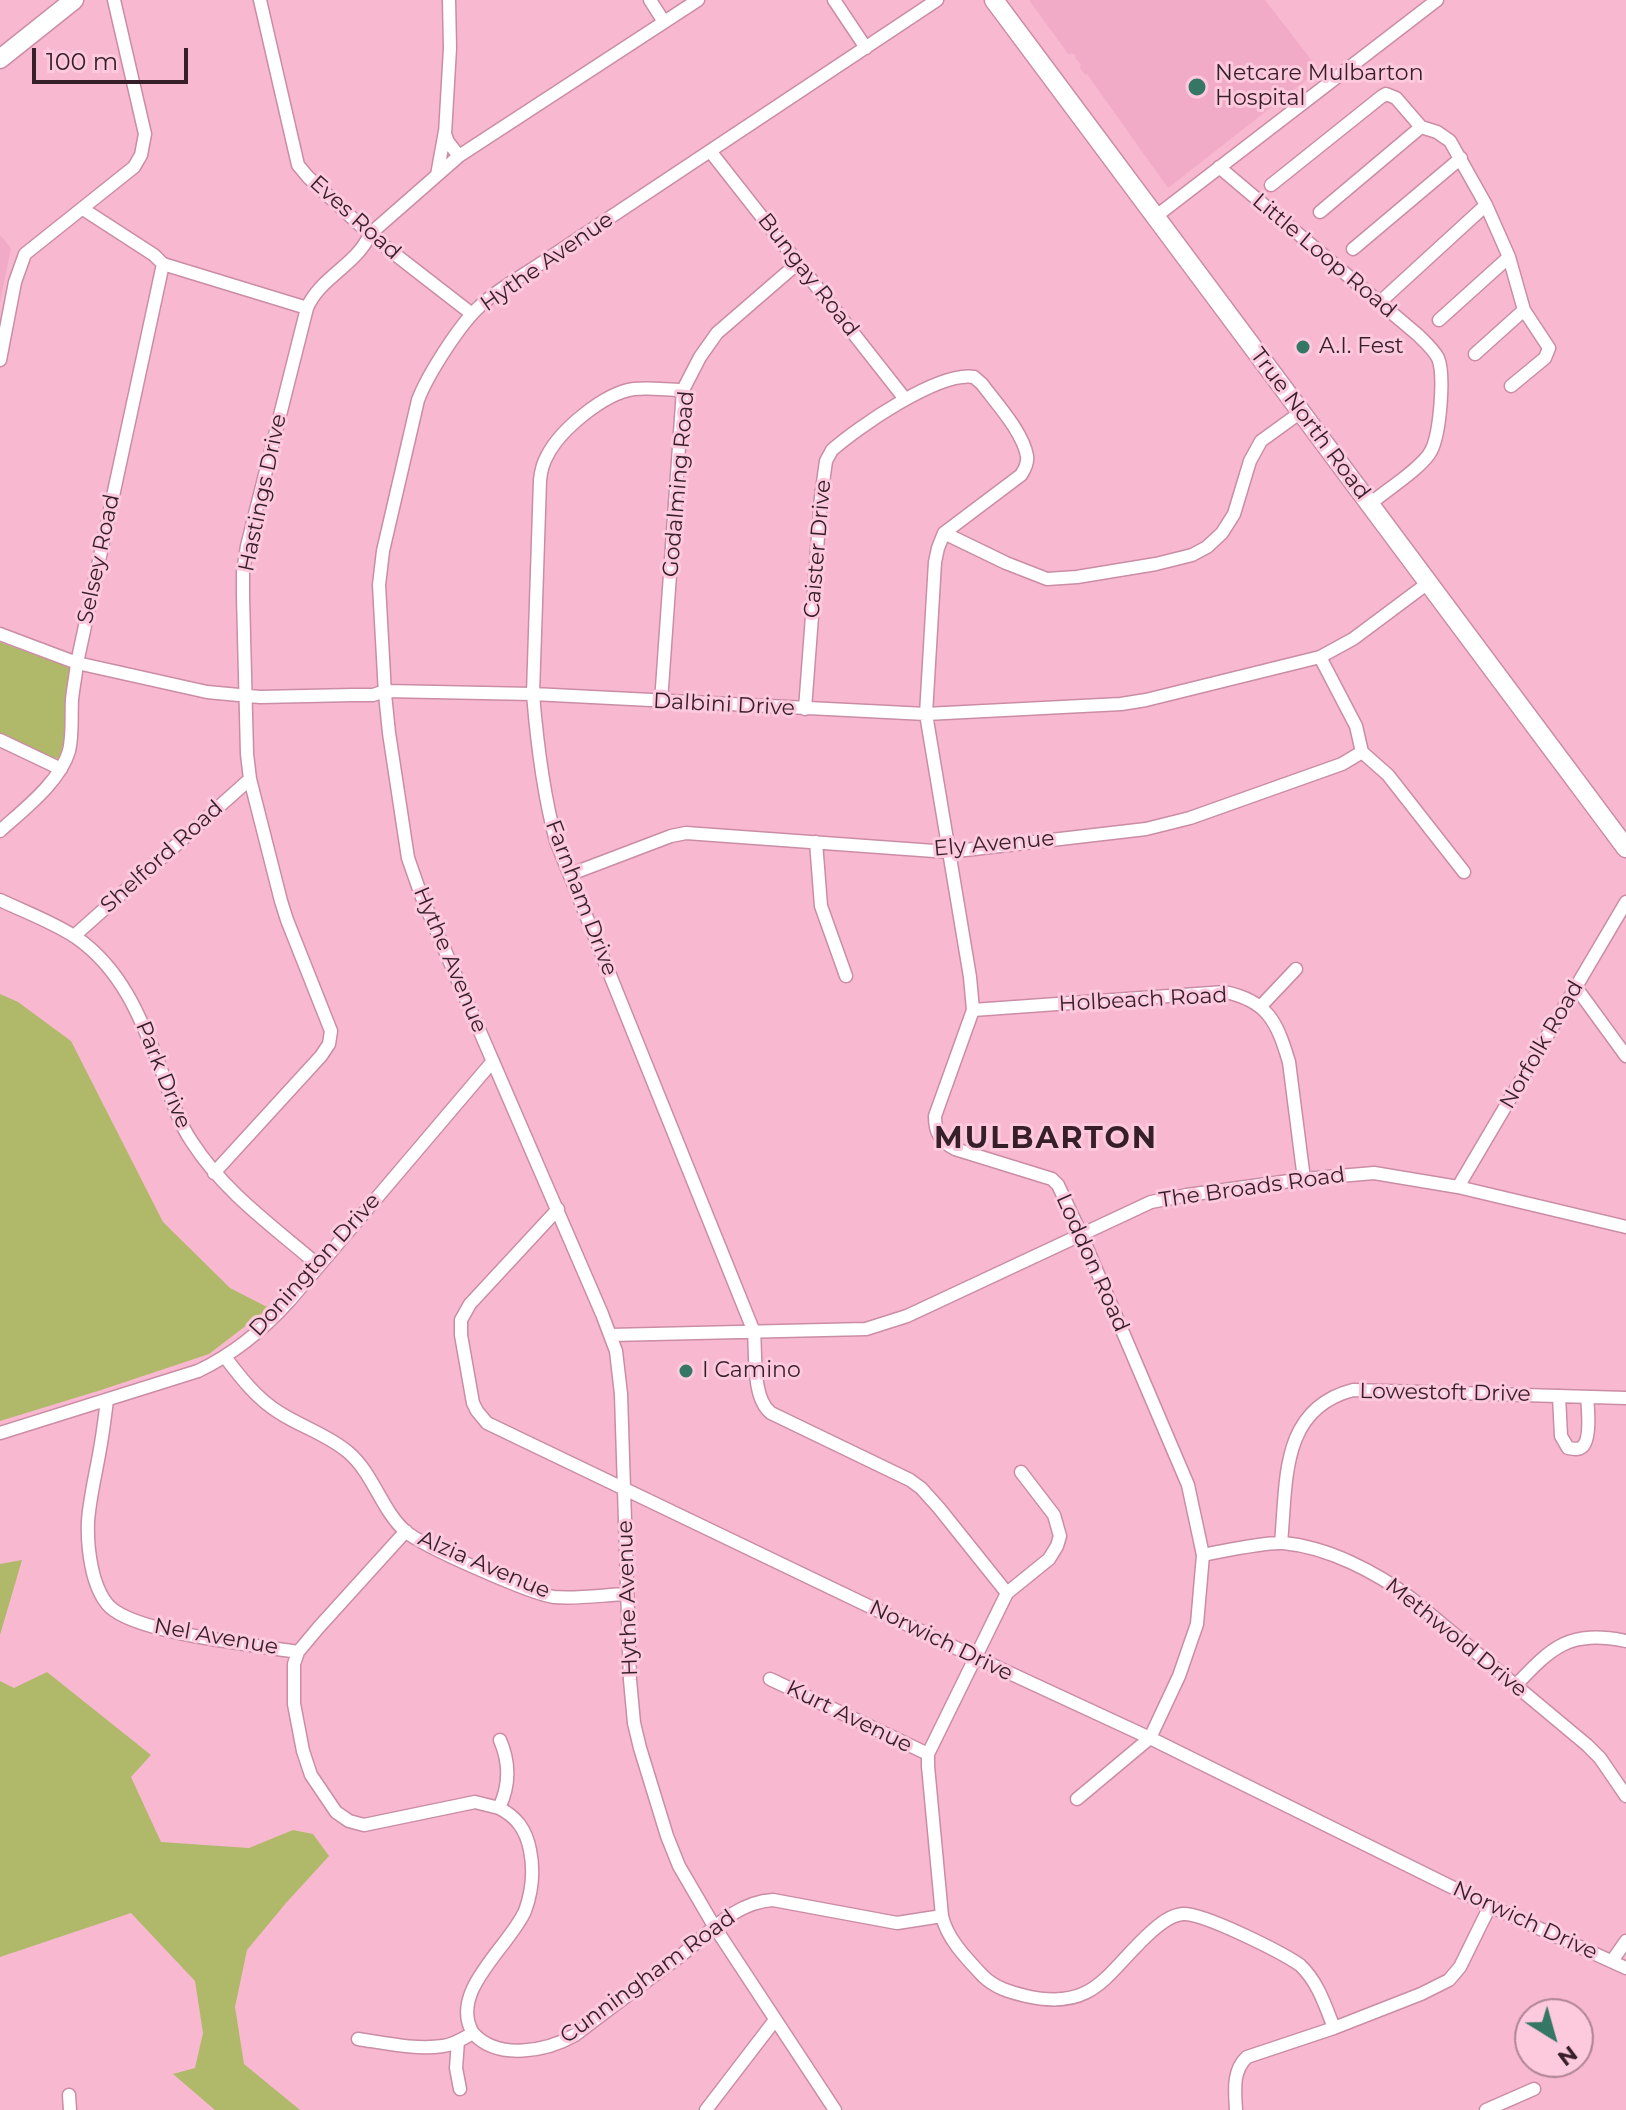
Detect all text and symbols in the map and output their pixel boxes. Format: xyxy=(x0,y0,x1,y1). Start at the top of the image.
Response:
scale bar xyxy=(36,32,192,82)
text: 100 m xyxy=(46,47,118,76)
place label: Netcare Mulbarton Hospital xyxy=(1215,61,1424,112)
marker: Netcare Mulbarton Hospital xyxy=(1186,76,1208,98)
street label: Eves Road xyxy=(304,170,406,266)
street label: Little Loop Road xyxy=(1247,188,1401,324)
street label: Hythe Avenue xyxy=(476,206,618,318)
street label: Bungay Road xyxy=(752,208,864,342)
place label: A.I. Fest xyxy=(1319,334,1404,360)
marker: A.I. Fest xyxy=(1294,338,1312,356)
street label: True North Road xyxy=(1244,343,1376,505)
street label: Godalming Road xyxy=(658,390,700,578)
street label: Hastings Drive xyxy=(233,412,293,574)
street label: Caister Drive xyxy=(799,479,837,619)
street label: Selsey Road xyxy=(72,492,126,626)
street label: Dalbini Drive xyxy=(652,688,796,722)
street label: Shelford Road xyxy=(95,795,229,919)
street label: Farnham Drive xyxy=(539,816,623,980)
street label: Ely Avenue xyxy=(932,826,1056,862)
street label: Hythe Avenue xyxy=(407,883,493,1037)
street label: Norfolk Road xyxy=(1495,976,1589,1114)
street label: Holbeach Road xyxy=(1058,982,1228,1018)
street label: Park Drive xyxy=(129,1017,197,1133)
district label: MULBARTON xyxy=(934,1121,1158,1157)
street label: The Broads Road xyxy=(1157,1162,1347,1214)
street label: Donington Drive xyxy=(244,1188,386,1342)
street label: Loddon Road xyxy=(1050,1190,1134,1336)
place label: I Camino xyxy=(702,1358,801,1384)
marker: I Camino xyxy=(677,1362,695,1380)
street label: Lowestoft Drive xyxy=(1359,1378,1531,1408)
street label: Hythe Avenue xyxy=(612,1520,644,1676)
street label: Alzia Avenue xyxy=(414,1525,554,1605)
street label: Methwold Drive xyxy=(1380,1573,1532,1703)
street label: Norwich Drive xyxy=(865,1595,1017,1687)
street label: Nel Avenue xyxy=(152,1613,280,1661)
street label: Kurt Avenue xyxy=(782,1675,916,1759)
street label: Norwich Drive xyxy=(1448,1876,1602,1966)
street label: Cunningham Road xyxy=(555,1905,741,2049)
north arrow xyxy=(1514,1998,1594,2078)
text: N xyxy=(1552,2040,1583,2072)

